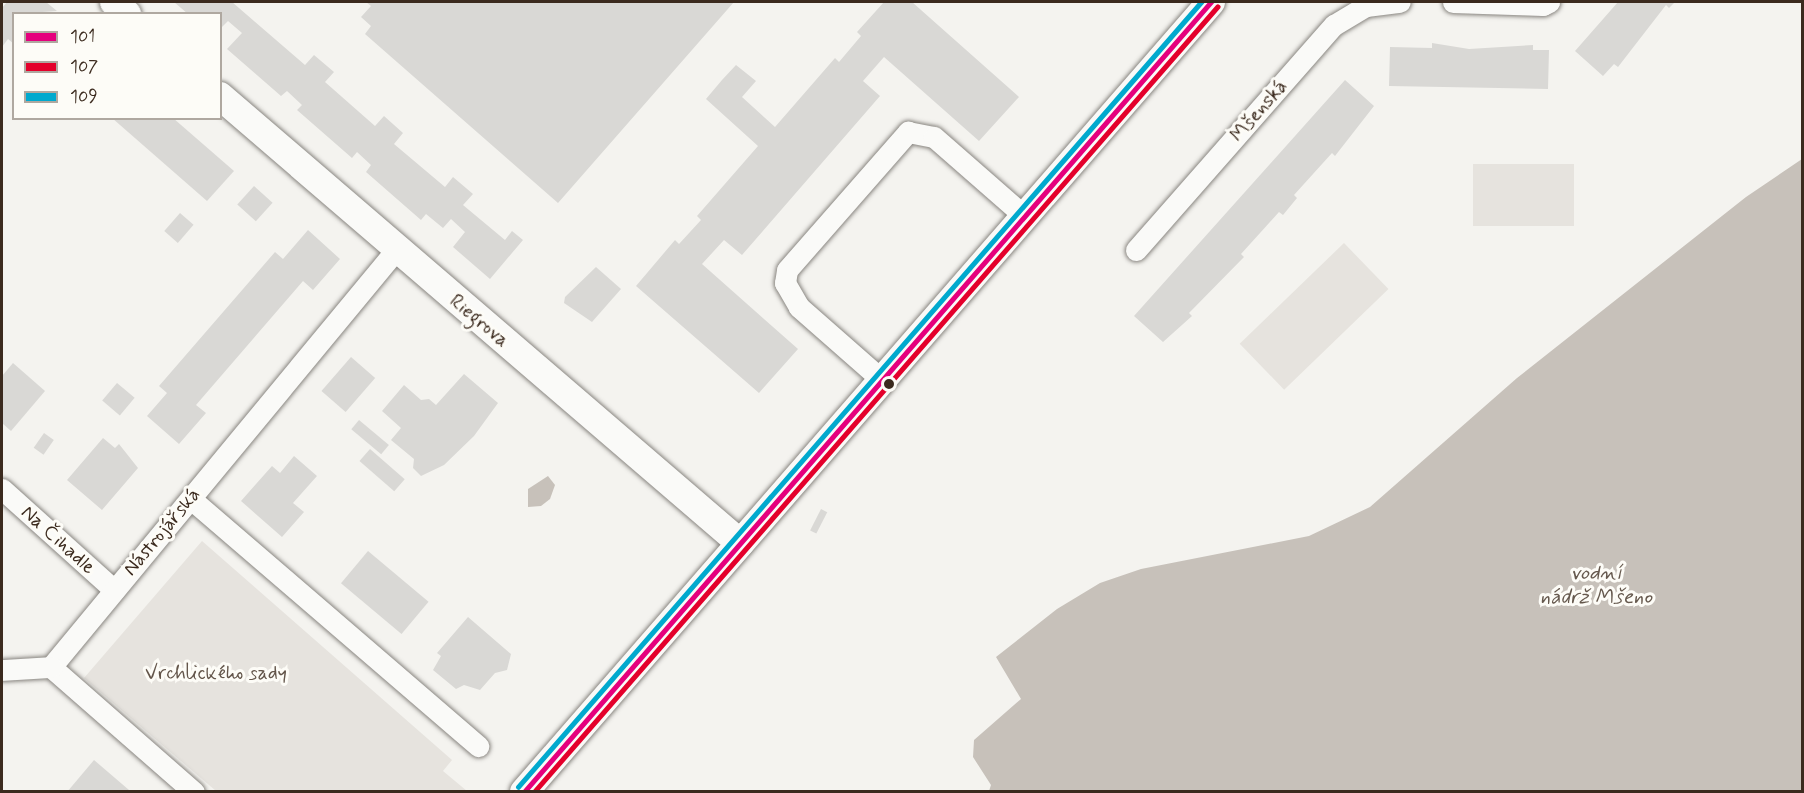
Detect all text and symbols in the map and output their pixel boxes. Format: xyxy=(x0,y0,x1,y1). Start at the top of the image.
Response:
legend xyxy=(12,12,222,120)
text: 101 xyxy=(70,25,95,49)
text: 107 xyxy=(70,55,98,79)
street label: Mšenská xyxy=(1225,75,1293,147)
text: 109 xyxy=(70,85,98,109)
street label: Riegrova xyxy=(444,289,514,353)
unlabelled marker xyxy=(883,378,895,390)
street label: Nástrojářská xyxy=(118,483,206,581)
street label: Na Čihadle xyxy=(16,500,100,580)
water label: vodní nádrž Mšeno xyxy=(1540,560,1652,610)
park label: Vrchlického sady xyxy=(145,661,287,685)

